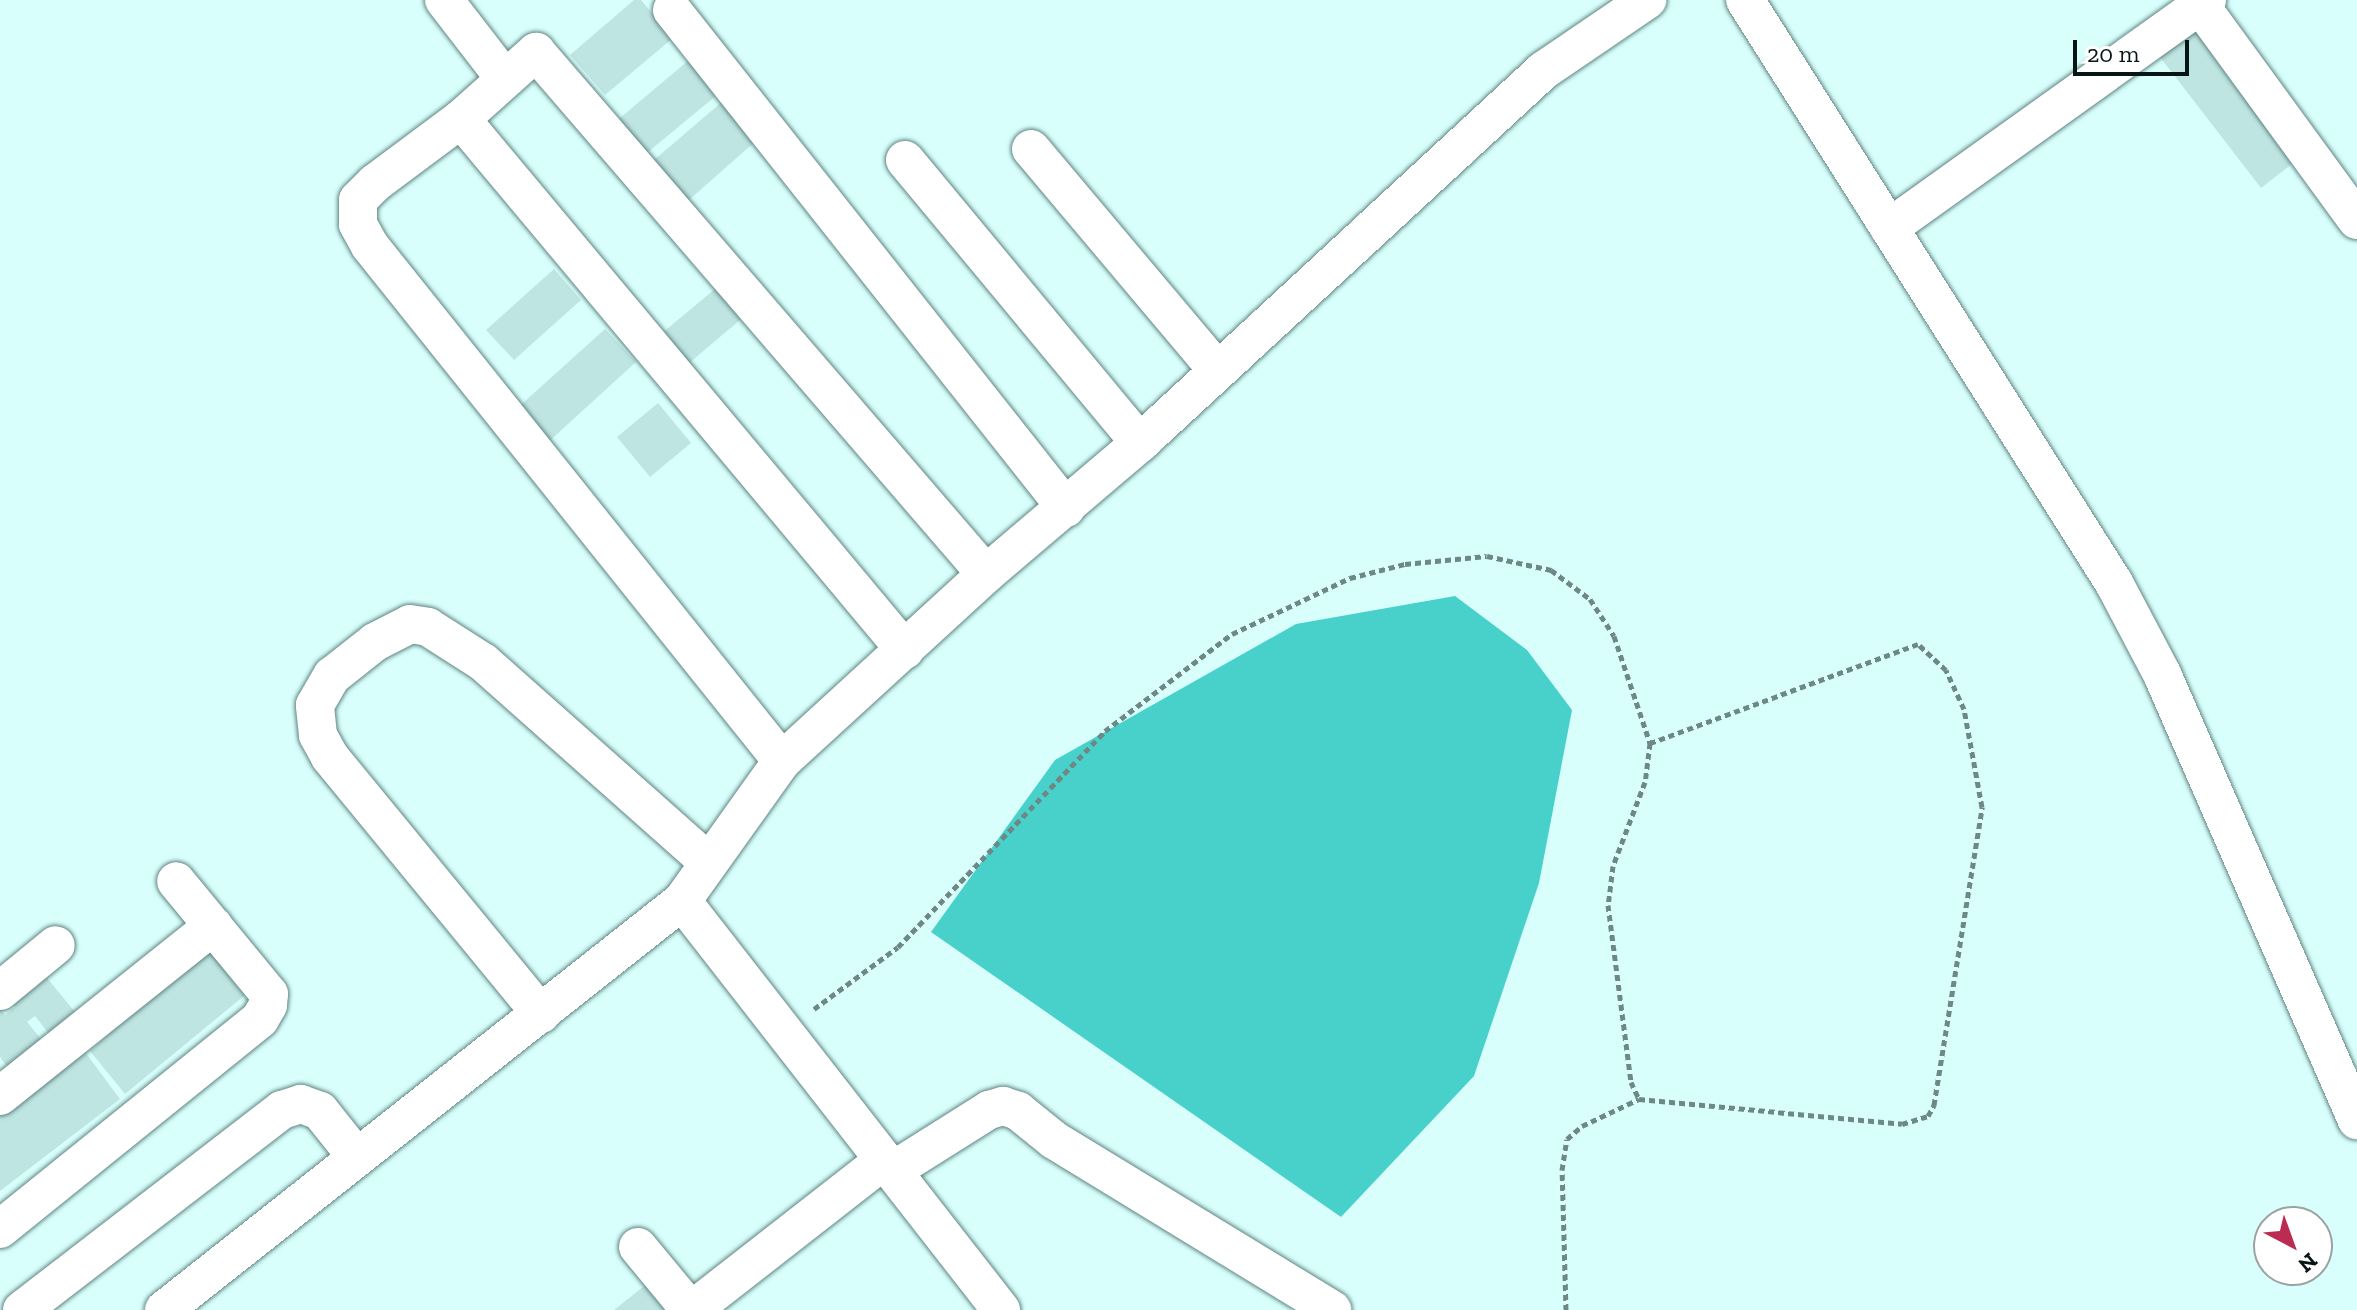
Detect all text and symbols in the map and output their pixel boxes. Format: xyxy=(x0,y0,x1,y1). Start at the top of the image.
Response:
scale bar xyxy=(2077,24,2193,74)
text: 20 m xyxy=(2087,39,2139,68)
north arrow xyxy=(2253,1206,2333,1286)
text: N xyxy=(2293,1247,2323,1279)

